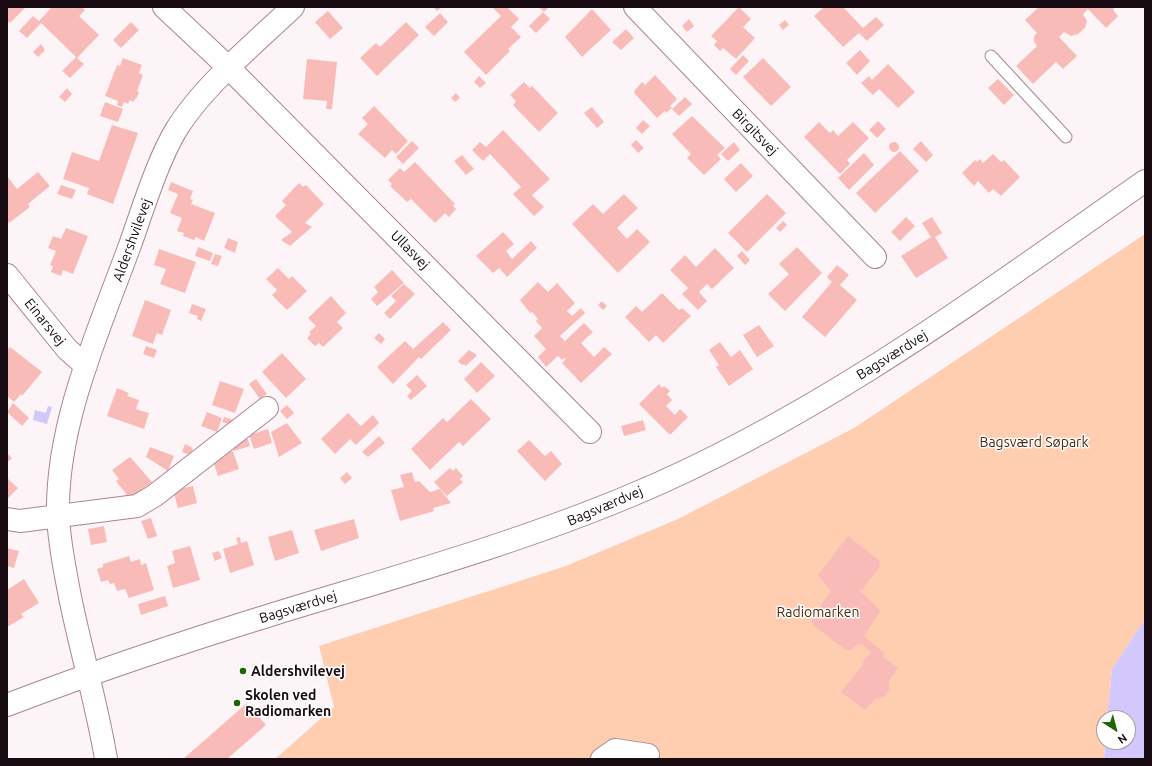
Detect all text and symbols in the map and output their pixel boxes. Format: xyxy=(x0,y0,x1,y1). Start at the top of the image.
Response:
street label: Birgitsvej xyxy=(729,105,781,159)
street label: Aldershvilevej xyxy=(109,196,155,284)
street label: Ullasvej xyxy=(387,227,433,273)
street label: Einarsvej xyxy=(21,295,69,349)
street label: Bagsværdvej xyxy=(853,327,931,383)
park label: Bagsværd Søpark xyxy=(980,434,1088,450)
street label: Bagsværdvej xyxy=(565,483,645,529)
street label: Bagsværdvej xyxy=(257,587,339,627)
park label: Radiomarken xyxy=(777,604,859,620)
place label: Aldershvilevej xyxy=(251,663,345,679)
marker: Aldershvilevej xyxy=(238,666,248,676)
place label: Skolen ved Radiomarken xyxy=(245,687,331,720)
marker: Skolen ved Radiomarken xyxy=(232,698,242,708)
north arrow xyxy=(1096,710,1136,750)
text: N xyxy=(1116,732,1129,746)

